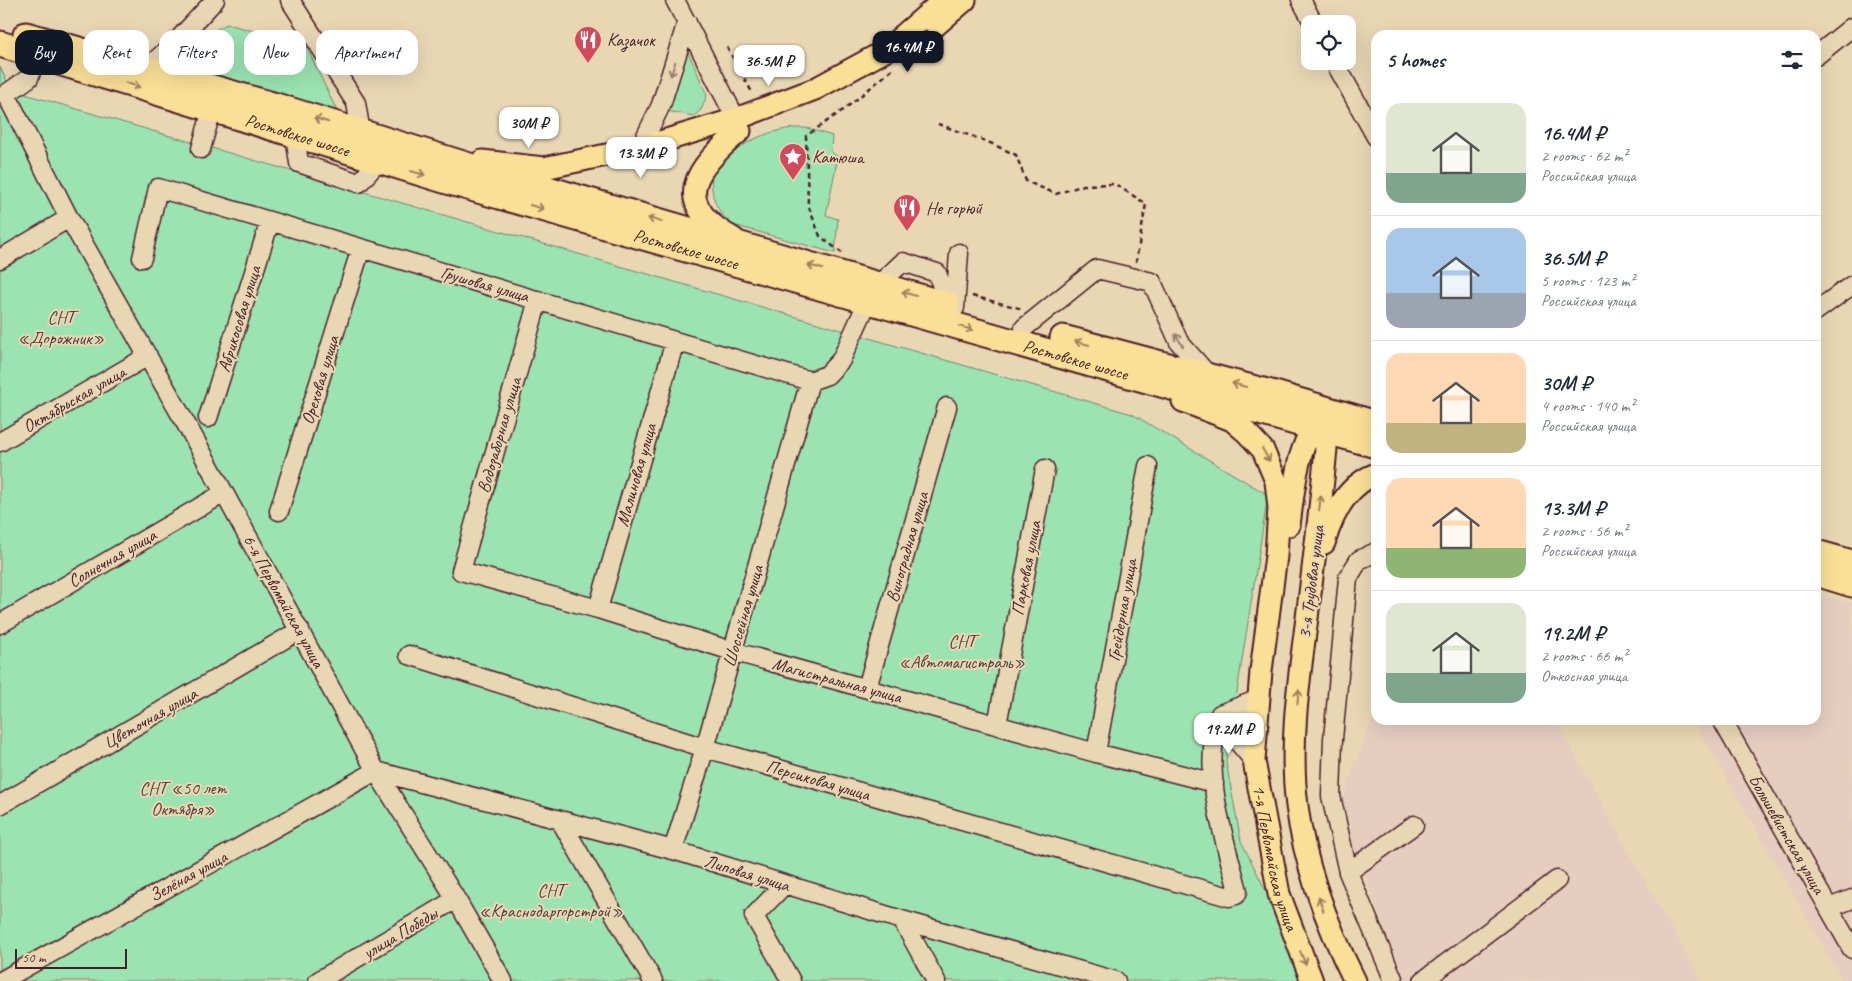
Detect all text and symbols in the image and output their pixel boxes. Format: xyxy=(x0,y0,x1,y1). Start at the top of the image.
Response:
map controls xyxy=(1301,15,1356,70)
button: locate xyxy=(1301,15,1356,70)
restaurant icon: Казачок xyxy=(573,25,603,64)
place label: Казачок xyxy=(607,29,656,52)
chip: Buy xyxy=(15,30,73,75)
chip: Rent xyxy=(83,30,149,75)
chip: Filters xyxy=(159,30,234,75)
chip: New xyxy=(244,30,306,75)
chip: Apartment xyxy=(316,30,418,75)
pin: 16.4M ₽ xyxy=(862,30,954,73)
text: 16.4M ₽ xyxy=(884,37,932,57)
pin: 36.5M ₽ xyxy=(723,44,815,87)
icon: filters xyxy=(1778,46,1806,74)
text: 5 homes xyxy=(1386,47,1445,73)
text: 36.5M ₽ xyxy=(745,51,793,71)
one-way arrow xyxy=(668,60,677,76)
one-way arrow xyxy=(125,80,141,90)
pin: 30M ₽ xyxy=(494,106,564,149)
street label: Ростовское шоссе xyxy=(243,109,353,162)
text: 30M ₽ xyxy=(510,113,548,133)
one-way arrow xyxy=(314,115,329,124)
text: 16.4M ₽ xyxy=(1541,120,1605,146)
icon: home xyxy=(1426,123,1486,183)
pin: 13.3M ₽ xyxy=(595,136,687,179)
place icon: Катюша xyxy=(778,142,808,181)
text: 13.3M ₽ xyxy=(617,143,665,163)
place label: Катюша xyxy=(812,146,865,168)
text: 2 rooms · 62 m² xyxy=(1541,146,1627,166)
text: Российская улица xyxy=(1541,166,1636,186)
one-way arrow xyxy=(410,168,426,178)
restaurant icon: Не горюй xyxy=(892,193,922,232)
place label: Не горюй xyxy=(926,197,984,219)
one-way arrow xyxy=(529,203,545,212)
one-way arrow xyxy=(647,215,663,225)
street label: Ростовское шоссе xyxy=(631,224,742,275)
text: 36.5M ₽ xyxy=(1541,245,1605,271)
icon: home xyxy=(1426,248,1486,308)
street label: Абрикосовая улица xyxy=(212,261,266,375)
street label: Грушовая улица xyxy=(438,261,533,307)
one-way arrow xyxy=(807,262,823,272)
text: 5 rooms · 123 m² xyxy=(1541,271,1635,291)
one-way arrow xyxy=(901,289,917,298)
text: Российская улица xyxy=(1541,291,1636,311)
park label: СНТ «Дорожник» xyxy=(18,306,105,349)
one-way arrow xyxy=(957,324,973,334)
street label: Ореховая улица xyxy=(296,332,344,427)
street label: Ростовское шоссе xyxy=(1021,334,1132,385)
one-way arrow xyxy=(1174,334,1184,348)
one-way arrow xyxy=(1074,338,1090,347)
street label: Октябрьская улица xyxy=(19,360,131,437)
text: 30M ₽ xyxy=(1541,370,1591,396)
street label: Водозаборная улица xyxy=(472,373,527,496)
icon: home xyxy=(1426,373,1486,433)
one-way arrow xyxy=(1231,380,1247,389)
text: 4 rooms · 140 m² xyxy=(1541,396,1635,416)
text: Российская улица xyxy=(1541,416,1636,436)
street label: Малиновая улица xyxy=(611,419,662,529)
one-way arrow xyxy=(1261,448,1271,462)
street label: Виноградная улица xyxy=(881,488,934,605)
text: 13.3M ₽ xyxy=(1541,495,1605,521)
one-way arrow xyxy=(1315,496,1325,512)
icon: home xyxy=(1426,498,1486,558)
street label: Парковая улица xyxy=(1006,518,1046,617)
text: 2 rooms · 56 m² xyxy=(1541,521,1627,541)
street label: Солнечная улица xyxy=(64,523,161,592)
street label: 3-я Трудовая улица xyxy=(1293,523,1329,640)
street label: 6-я Первомайская улица xyxy=(238,531,331,673)
text: Российская улица xyxy=(1541,541,1636,561)
street label: Грейдерная улица xyxy=(1102,556,1142,663)
street label: Шоссейная улица xyxy=(718,561,769,669)
text: 19.2M ₽ xyxy=(1541,620,1605,646)
icon: home xyxy=(1426,623,1486,683)
park label: СНТ «Автомагистраль» xyxy=(899,630,1026,673)
text: 2 rooms · 66 m² xyxy=(1541,646,1627,666)
street label: Магистральная улица xyxy=(770,652,906,708)
text: Откосная улица xyxy=(1541,666,1627,686)
street label: Цветочная улица xyxy=(99,682,202,754)
one-way arrow xyxy=(1293,689,1303,705)
pin: 19.2M ₽ xyxy=(1183,712,1275,755)
text: 19.2M ₽ xyxy=(1205,719,1253,739)
street label: Персиковая улица xyxy=(764,755,874,806)
street label: Большевистская улица xyxy=(1744,770,1831,899)
park label: СНТ «50 лет Октября» xyxy=(140,777,227,820)
street label: 1-я Первомайская улица xyxy=(1248,783,1303,935)
street label: Зелёная улица xyxy=(145,845,232,906)
street label: Липовая улица xyxy=(702,850,793,897)
park label: СНТ «Краснодаргорстрой» xyxy=(479,879,623,922)
one-way arrow xyxy=(1316,897,1325,913)
street label: улица Победы xyxy=(358,901,443,964)
scale bar xyxy=(15,946,128,969)
text: 50 m xyxy=(22,949,46,966)
one-way arrow xyxy=(1298,950,1308,965)

